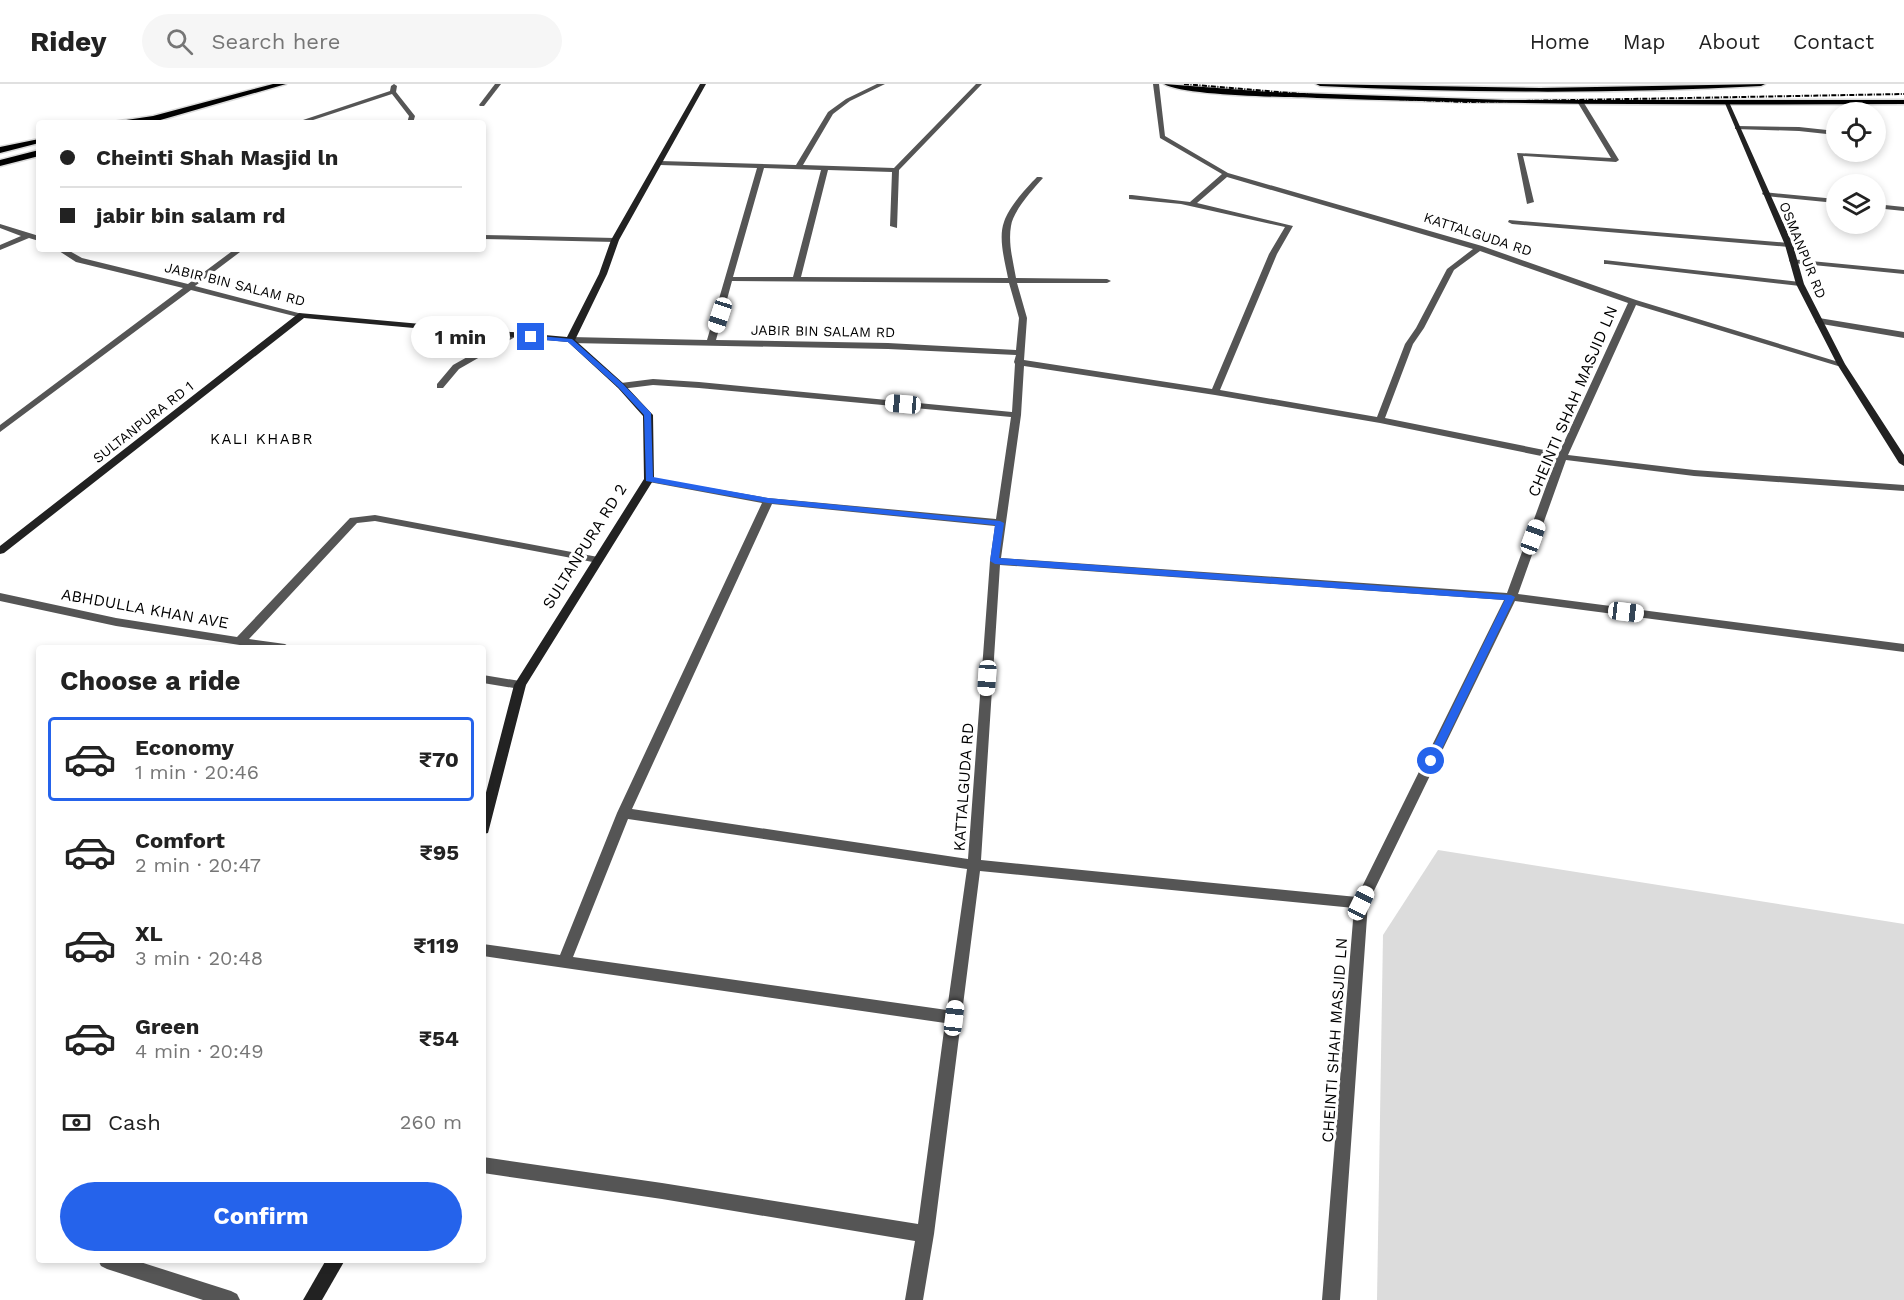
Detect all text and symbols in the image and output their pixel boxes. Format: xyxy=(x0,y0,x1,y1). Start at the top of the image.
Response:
search box xyxy=(142,14,562,68)
text: Ridey xyxy=(30,25,106,58)
icon: search xyxy=(163,25,196,58)
text: Search here xyxy=(211,29,340,54)
text: Home xyxy=(1530,29,1590,54)
text: Map xyxy=(1623,29,1666,54)
text: About xyxy=(1699,29,1760,54)
text: Contact xyxy=(1793,29,1874,54)
map controls xyxy=(1826,102,1886,234)
button: locate xyxy=(1826,102,1886,162)
text: Cheinti Shah Masjid ln xyxy=(96,145,338,170)
button: layers xyxy=(1826,174,1886,234)
street label: OSMANPUR RD xyxy=(1776,199,1830,301)
text: jabir bin salam rd xyxy=(96,203,286,228)
street label: KATTALGUDA RD xyxy=(1422,209,1534,259)
street label: JABIR BIN SALAM RD xyxy=(163,259,307,309)
car xyxy=(706,295,734,335)
street label: CHEINTI SHAH MASJID LN xyxy=(1524,303,1621,499)
callout: 1 min xyxy=(411,316,510,358)
street label: JABIR BIN SALAM RD xyxy=(751,322,895,340)
route end xyxy=(517,323,544,350)
text: 1 min xyxy=(435,325,486,349)
street label: SULTANPURA RD 1 xyxy=(90,378,196,466)
car xyxy=(884,393,922,415)
district label: KALI KHABR xyxy=(210,430,314,448)
street label: SULTANPURA RD 2 xyxy=(538,480,631,612)
car xyxy=(1518,517,1548,557)
street label: ABHDULLA KHAN AVE xyxy=(60,584,230,633)
car xyxy=(1607,601,1645,623)
car xyxy=(977,659,997,697)
text: Choose a ride xyxy=(60,665,240,697)
street label: KATTALGUDA RD xyxy=(950,722,977,852)
icon: car xyxy=(63,732,117,786)
text: Economy xyxy=(135,735,234,760)
text: ₹70 xyxy=(419,747,459,772)
route start xyxy=(1417,747,1444,774)
text: 1 min · 20:46 xyxy=(135,760,259,784)
icon: car xyxy=(63,825,117,879)
text: Comfort xyxy=(135,828,225,853)
text: ₹95 xyxy=(420,840,459,865)
text: 2 min · 20:47 xyxy=(135,853,261,877)
car xyxy=(1345,883,1377,923)
icon: car xyxy=(63,918,117,972)
text: XL xyxy=(135,921,163,946)
text: ₹119 xyxy=(413,933,459,958)
street label: CHEINTI SHAH MASJID LN xyxy=(1318,937,1351,1143)
text: 3 min · 20:48 xyxy=(135,946,263,970)
car xyxy=(943,999,965,1037)
icon: car xyxy=(63,1011,117,1065)
text: Green xyxy=(135,1014,199,1039)
text: ₹54 xyxy=(419,1026,459,1051)
text: 4 min · 20:49 xyxy=(135,1039,264,1063)
icon: cash xyxy=(60,1106,93,1139)
text: Cash xyxy=(108,1110,161,1135)
text: 260 m xyxy=(400,1110,462,1134)
button: Confirm xyxy=(60,1182,462,1251)

